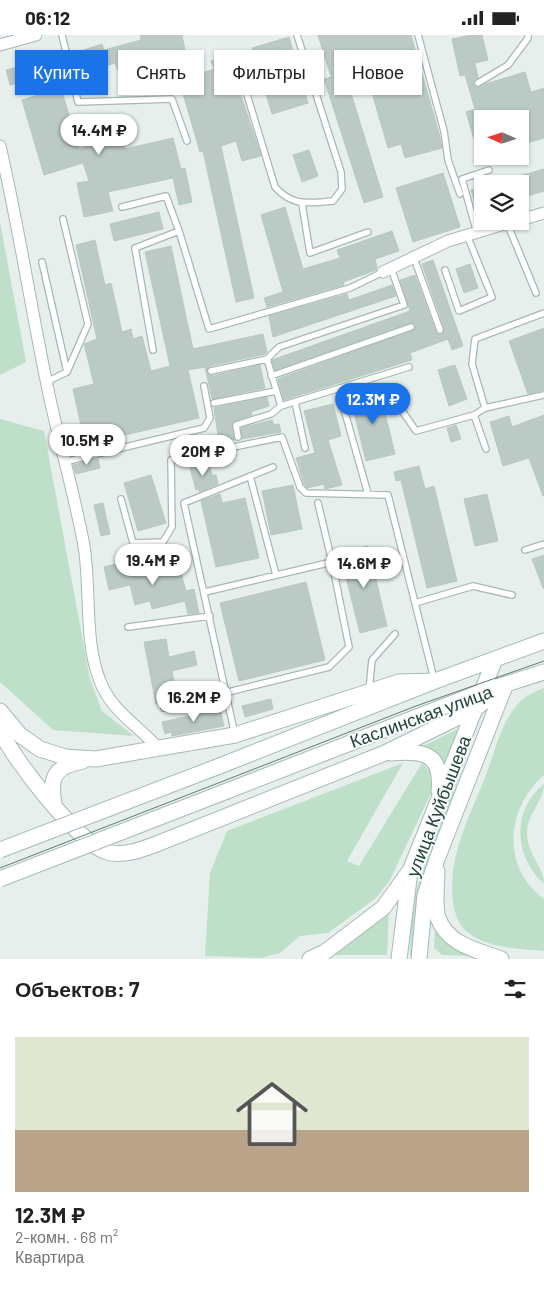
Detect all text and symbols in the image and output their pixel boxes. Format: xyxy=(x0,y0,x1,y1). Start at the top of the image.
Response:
text: 06:12 xyxy=(25,6,70,29)
chip: Купить xyxy=(15,50,108,95)
chip: Снять xyxy=(118,50,204,95)
chip: Фильтры xyxy=(214,50,324,95)
chip: Новое xyxy=(334,50,422,95)
north arrow xyxy=(474,110,529,165)
map controls xyxy=(474,110,529,230)
pin: 14.4M ₽ xyxy=(53,113,145,156)
text: 14.4M ₽ xyxy=(71,120,127,139)
button: layers xyxy=(474,175,529,230)
pin: 12.3M ₽ xyxy=(327,383,419,425)
text: 12.3M ₽ xyxy=(346,389,400,408)
pin: 10.5M ₽ xyxy=(41,423,133,466)
text: 10.5M ₽ xyxy=(60,430,114,449)
pin: 20M ₽ xyxy=(168,435,238,477)
text: 20M ₽ xyxy=(181,441,225,460)
pin: 19.4M ₽ xyxy=(107,543,199,586)
pin: 14.6M ₽ xyxy=(318,547,410,589)
text: 19.4M ₽ xyxy=(126,550,180,569)
text: 14.6M ₽ xyxy=(337,553,391,572)
street label: Каслинская улица xyxy=(347,680,496,752)
pin: 16.2M ₽ xyxy=(148,681,240,723)
text: 16.2M ₽ xyxy=(167,687,221,706)
street label: улица Куйбышева xyxy=(401,731,475,880)
icon: filters xyxy=(501,975,529,1003)
text: Объектов: 7 xyxy=(15,976,140,1001)
icon: home xyxy=(227,1069,317,1159)
text: 12.3M ₽ xyxy=(15,1202,85,1227)
text: 2-комн. · 68 m² xyxy=(15,1227,118,1246)
text: Квартира xyxy=(15,1247,84,1266)

